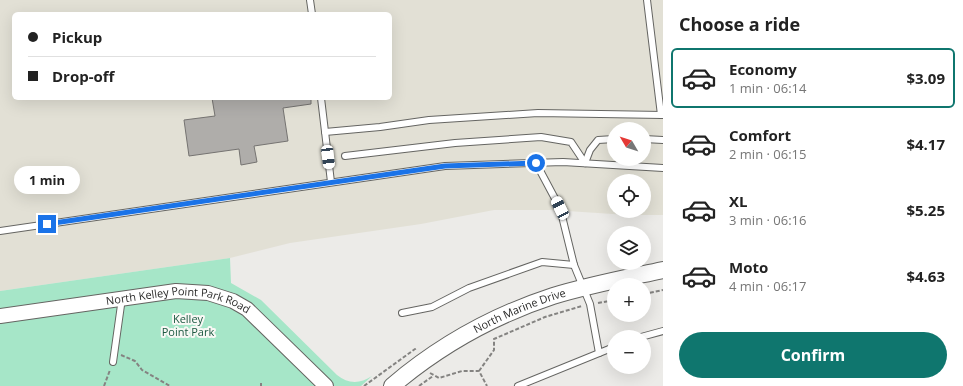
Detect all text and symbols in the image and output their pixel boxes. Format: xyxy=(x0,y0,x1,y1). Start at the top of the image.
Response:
text: Choose a ride xyxy=(679,12,800,36)
text: Pickup xyxy=(52,27,102,47)
text: Economy xyxy=(729,59,797,79)
icon: car xyxy=(681,60,717,96)
text: Drop-off xyxy=(52,66,114,86)
text: $3.09 xyxy=(906,68,945,88)
text: 1 min · 06:14 xyxy=(729,79,806,97)
north arrow xyxy=(607,122,651,166)
map controls xyxy=(607,122,651,374)
text: Comfort xyxy=(729,125,791,145)
icon: car xyxy=(681,126,717,162)
text: $4.17 xyxy=(906,134,945,154)
car xyxy=(321,144,335,170)
text: 2 min · 06:15 xyxy=(729,145,806,163)
route start xyxy=(527,154,545,172)
callout: 1 min xyxy=(14,166,80,194)
text: 1 min xyxy=(29,171,65,189)
button: locate xyxy=(607,174,651,218)
text: XL xyxy=(729,191,747,211)
icon: car xyxy=(681,192,717,228)
car xyxy=(549,195,571,221)
text: $5.25 xyxy=(906,200,945,220)
text: 3 min · 06:16 xyxy=(729,211,806,229)
route end xyxy=(38,215,56,233)
button: layers xyxy=(607,226,651,270)
text: Moto xyxy=(729,257,768,277)
icon: car xyxy=(681,258,717,294)
text: $4.63 xyxy=(906,266,945,286)
text: 4 min · 06:17 xyxy=(729,277,806,295)
button: + xyxy=(607,278,651,322)
street label: North Kelley Point Park Road xyxy=(105,283,253,316)
street label: North Marine Drive xyxy=(470,285,567,336)
park label: Kelley Point Park xyxy=(162,311,214,339)
button: − xyxy=(607,330,651,374)
button: Confirm xyxy=(679,332,947,378)

